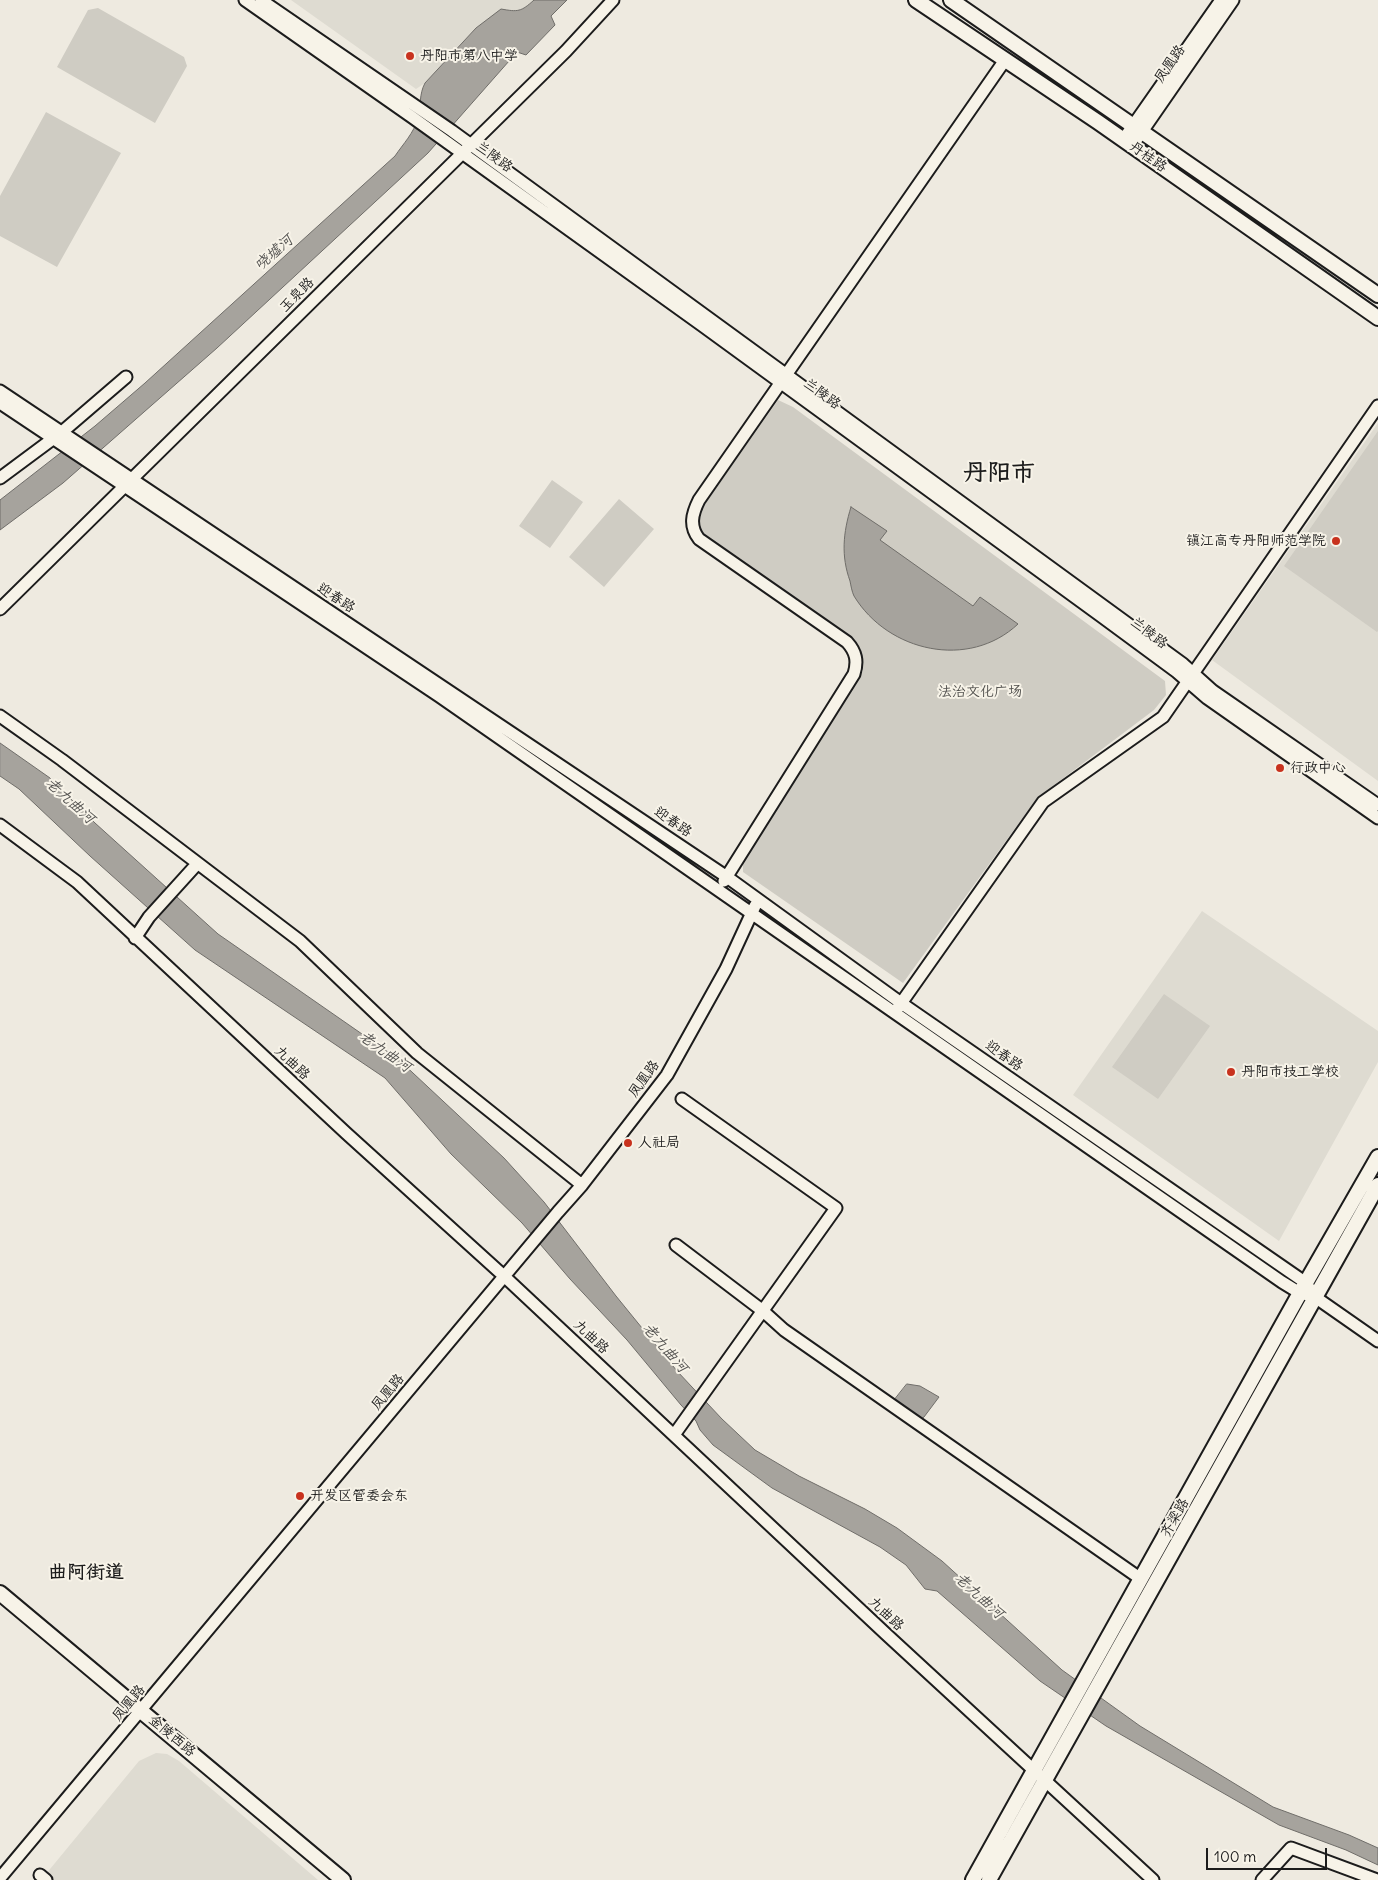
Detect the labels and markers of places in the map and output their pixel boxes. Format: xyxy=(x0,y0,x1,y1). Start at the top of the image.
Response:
place label: 丹阳市第八中学 xyxy=(420,48,518,64)
marker: 丹阳市第八中学 xyxy=(404,50,416,62)
place label: 镇江高专丹阳师范学院 xyxy=(1186,533,1326,549)
marker: 镇江高专丹阳师范学院 xyxy=(1330,535,1342,547)
place label: 行政中心 xyxy=(1290,760,1346,776)
marker: 行政中心 xyxy=(1274,762,1286,774)
place label: 丹阳市技工学校 xyxy=(1241,1064,1339,1080)
marker: 丹阳市技工学校 xyxy=(1225,1066,1237,1078)
place label: 人社局 xyxy=(638,1135,680,1151)
marker: 人社局 xyxy=(622,1137,634,1149)
place label: 开发区管委会东 xyxy=(310,1488,408,1504)
marker: 开发区管委会东 xyxy=(294,1490,306,1502)

